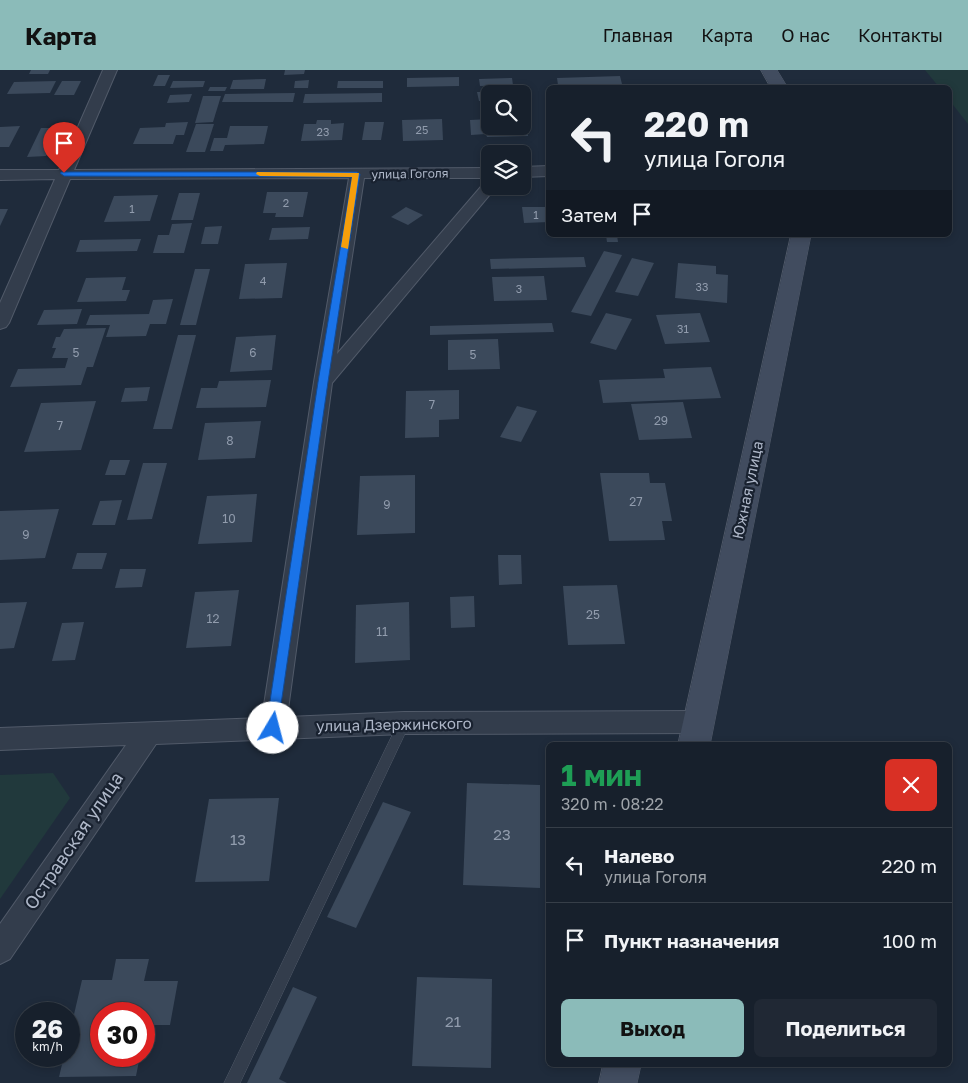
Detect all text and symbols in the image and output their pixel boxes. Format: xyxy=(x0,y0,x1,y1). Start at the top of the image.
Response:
text: Карта xyxy=(25,21,97,50)
text: Главная xyxy=(603,24,673,46)
text: Карта xyxy=(701,24,753,46)
text: О нас xyxy=(781,24,830,46)
text: Контакты xyxy=(858,24,943,46)
map controls xyxy=(481,85,531,195)
button: search xyxy=(481,85,531,135)
text: 220 m xyxy=(644,103,749,145)
icon: left xyxy=(561,105,626,170)
pin xyxy=(43,122,85,173)
house number: 25 xyxy=(416,123,428,136)
house number: 23 xyxy=(317,125,329,138)
icon: arrive xyxy=(50,129,78,157)
button: layers xyxy=(481,145,531,195)
text: улица Гоголя xyxy=(644,145,785,172)
street label: улица Гоголя xyxy=(371,165,449,182)
house number: 2 xyxy=(283,196,289,209)
icon: arrive xyxy=(628,200,656,228)
house number: 1 xyxy=(129,202,135,215)
text: Затем xyxy=(561,203,618,226)
house number: 1 xyxy=(533,208,539,221)
house number: 4 xyxy=(260,274,267,287)
house number: 33 xyxy=(696,280,708,293)
house number: 3 xyxy=(516,282,522,295)
house number: 31 xyxy=(677,322,689,335)
house number: 5 xyxy=(73,345,80,360)
house number: 6 xyxy=(249,345,257,360)
house number: 5 xyxy=(470,347,477,362)
house number: 7 xyxy=(429,397,435,412)
house number: 29 xyxy=(654,413,668,428)
house number: 7 xyxy=(57,418,63,433)
house number: 8 xyxy=(226,433,234,448)
street label: Южная улица xyxy=(728,439,766,541)
house number: 27 xyxy=(629,494,643,509)
house number: 9 xyxy=(383,497,391,512)
house number: 10 xyxy=(222,511,236,526)
house number: 9 xyxy=(22,527,30,542)
house number: 25 xyxy=(586,607,600,622)
house number: 12 xyxy=(207,611,219,626)
house number: 11 xyxy=(376,624,388,639)
position arrow xyxy=(246,701,298,753)
street label: улица Дзержинского xyxy=(316,714,472,734)
text: 1 мин xyxy=(561,757,642,793)
button: close xyxy=(885,759,937,811)
street label: Остравская улица xyxy=(19,768,127,913)
text: 320 m · 08:22 xyxy=(561,794,664,814)
house number: 23 xyxy=(493,825,511,843)
house number: 13 xyxy=(230,830,246,848)
text: Налево xyxy=(604,844,674,867)
icon: left xyxy=(561,851,589,879)
text: 220 m xyxy=(882,854,937,877)
text: улица Гоголя xyxy=(604,867,707,887)
icon: arrive xyxy=(561,926,589,954)
text: Пункт назначения xyxy=(604,929,779,952)
text: 100 m xyxy=(883,929,937,952)
button: Выход xyxy=(561,999,744,1057)
button: Поделиться xyxy=(754,999,937,1057)
speed limit sign: 30 xyxy=(90,1002,155,1067)
house number: 21 xyxy=(445,1012,461,1030)
text: 26 xyxy=(32,1013,63,1044)
text: km/h xyxy=(32,1039,63,1054)

